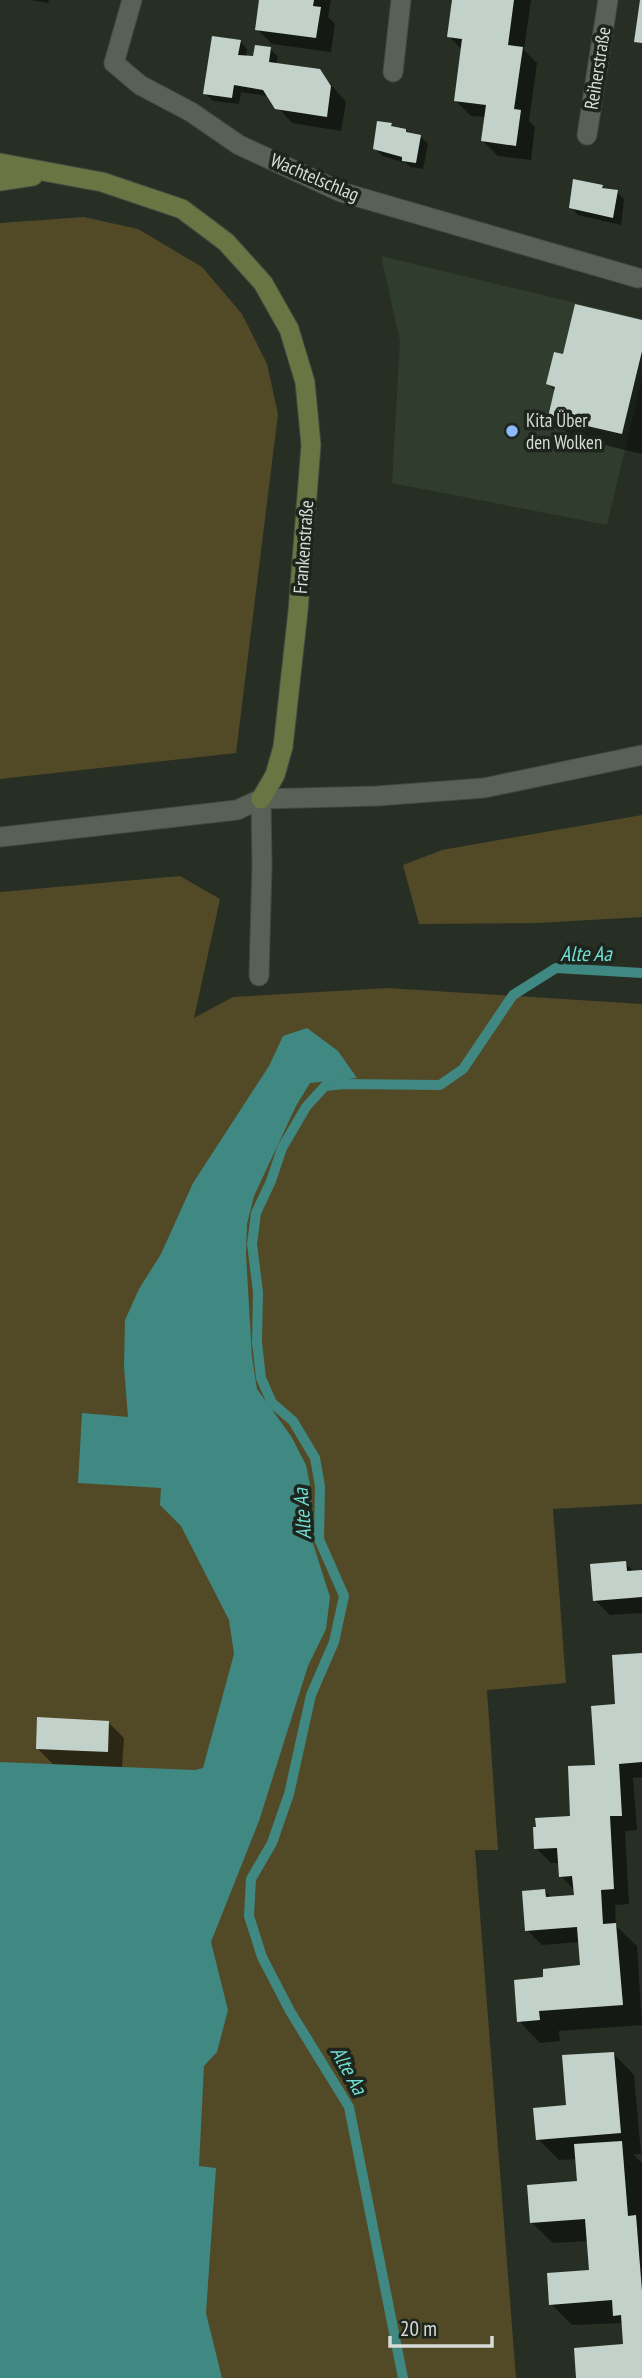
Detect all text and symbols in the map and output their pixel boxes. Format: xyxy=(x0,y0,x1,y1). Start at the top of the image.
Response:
street label: Reiherstraße xyxy=(579,25,615,111)
street label: Wachtelschlag xyxy=(267,148,363,206)
place label: Kita Über den Wolken xyxy=(526,408,602,454)
marker: Kita Über den Wolken xyxy=(504,423,520,439)
street label: Frankenstraße xyxy=(288,499,318,595)
water label: Alte Aa xyxy=(560,940,613,967)
water label: Alte Aa xyxy=(287,1486,317,1541)
water label: Alte Aa xyxy=(325,2041,374,2100)
scale bar xyxy=(390,2304,491,2348)
text: 20 m xyxy=(400,2315,437,2342)

